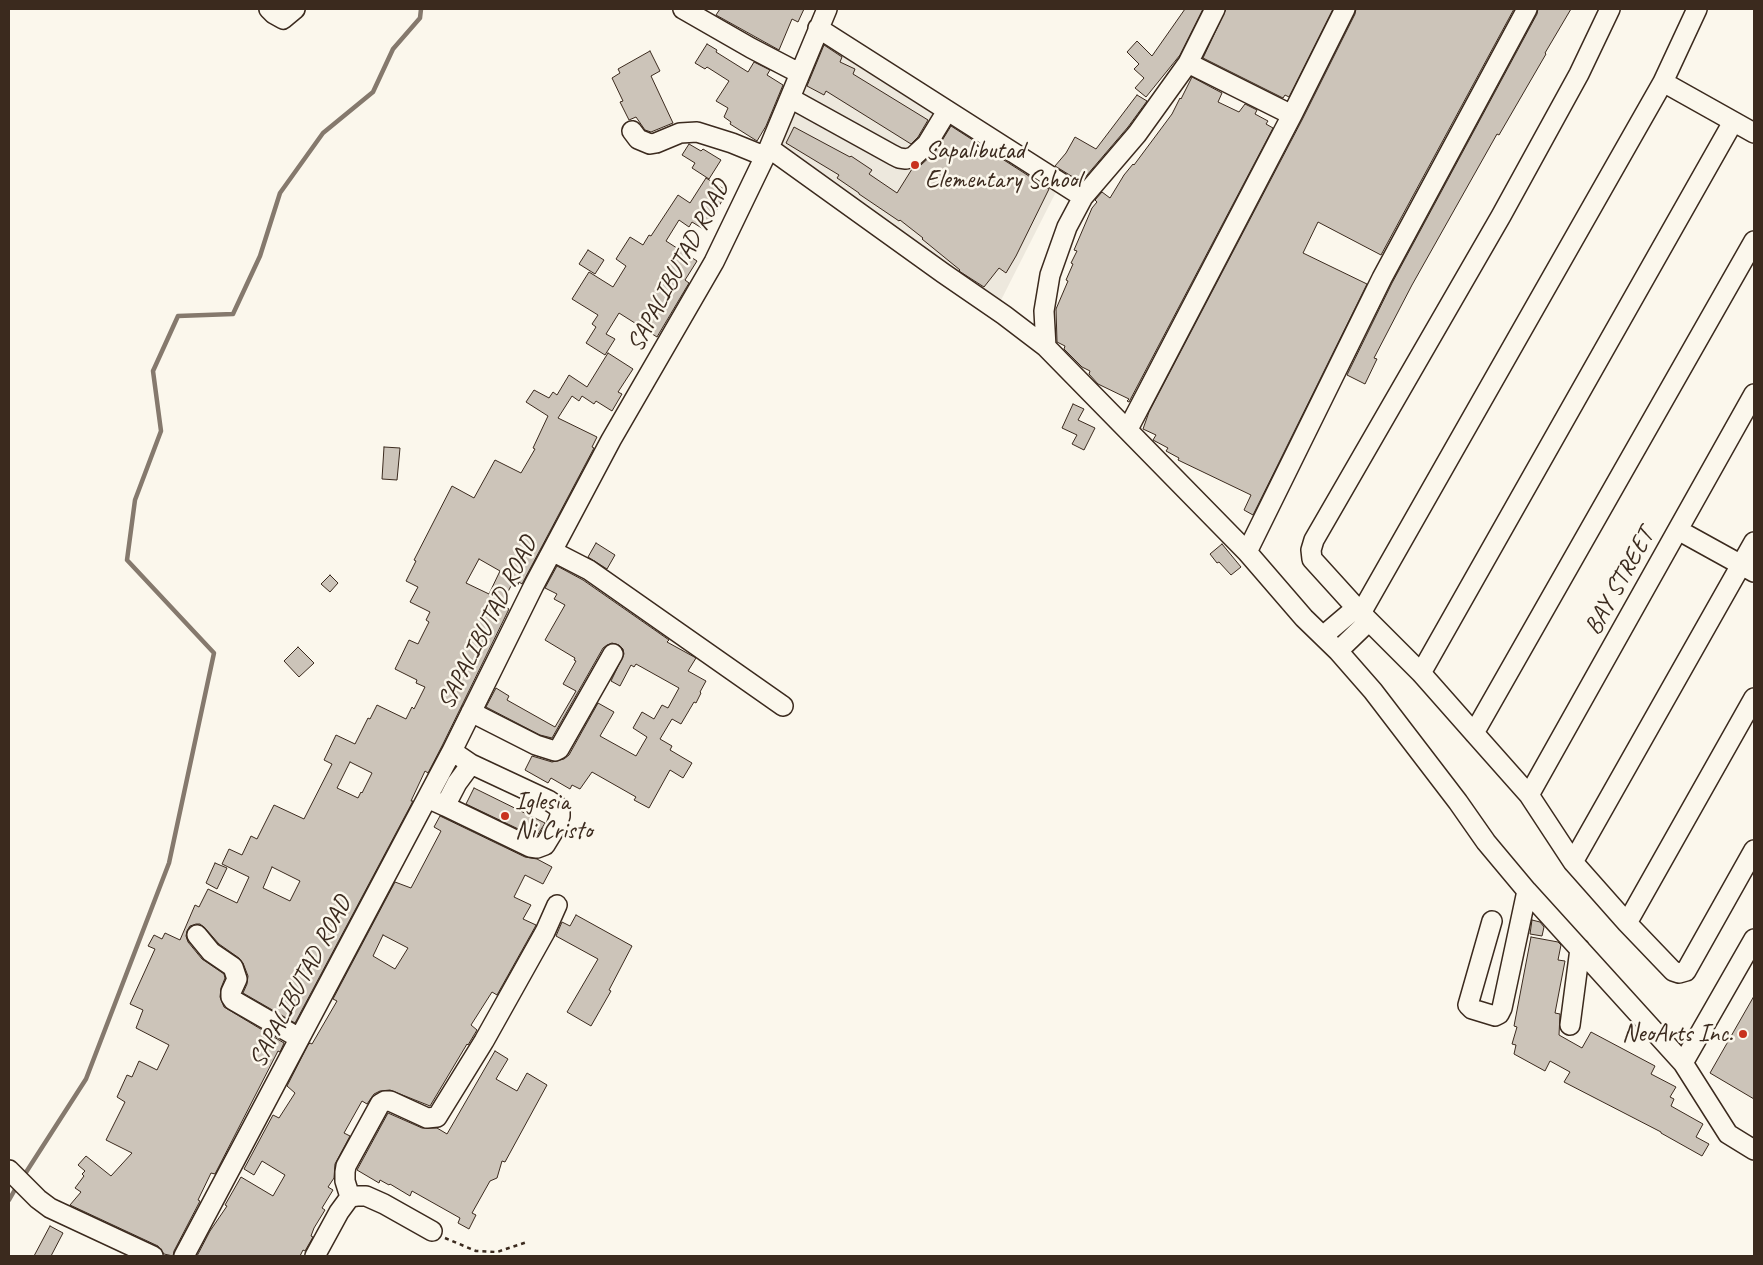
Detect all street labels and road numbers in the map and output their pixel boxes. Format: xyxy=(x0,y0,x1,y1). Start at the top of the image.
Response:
street label: SAPALIBUTAD ROAD xyxy=(621,175,737,357)
street label: BAY STREET xyxy=(1579,524,1661,640)
street label: SAPALIBUTAD ROAD xyxy=(432,532,544,714)
street label: SAPALIBUTAD ROAD xyxy=(243,891,359,1073)

